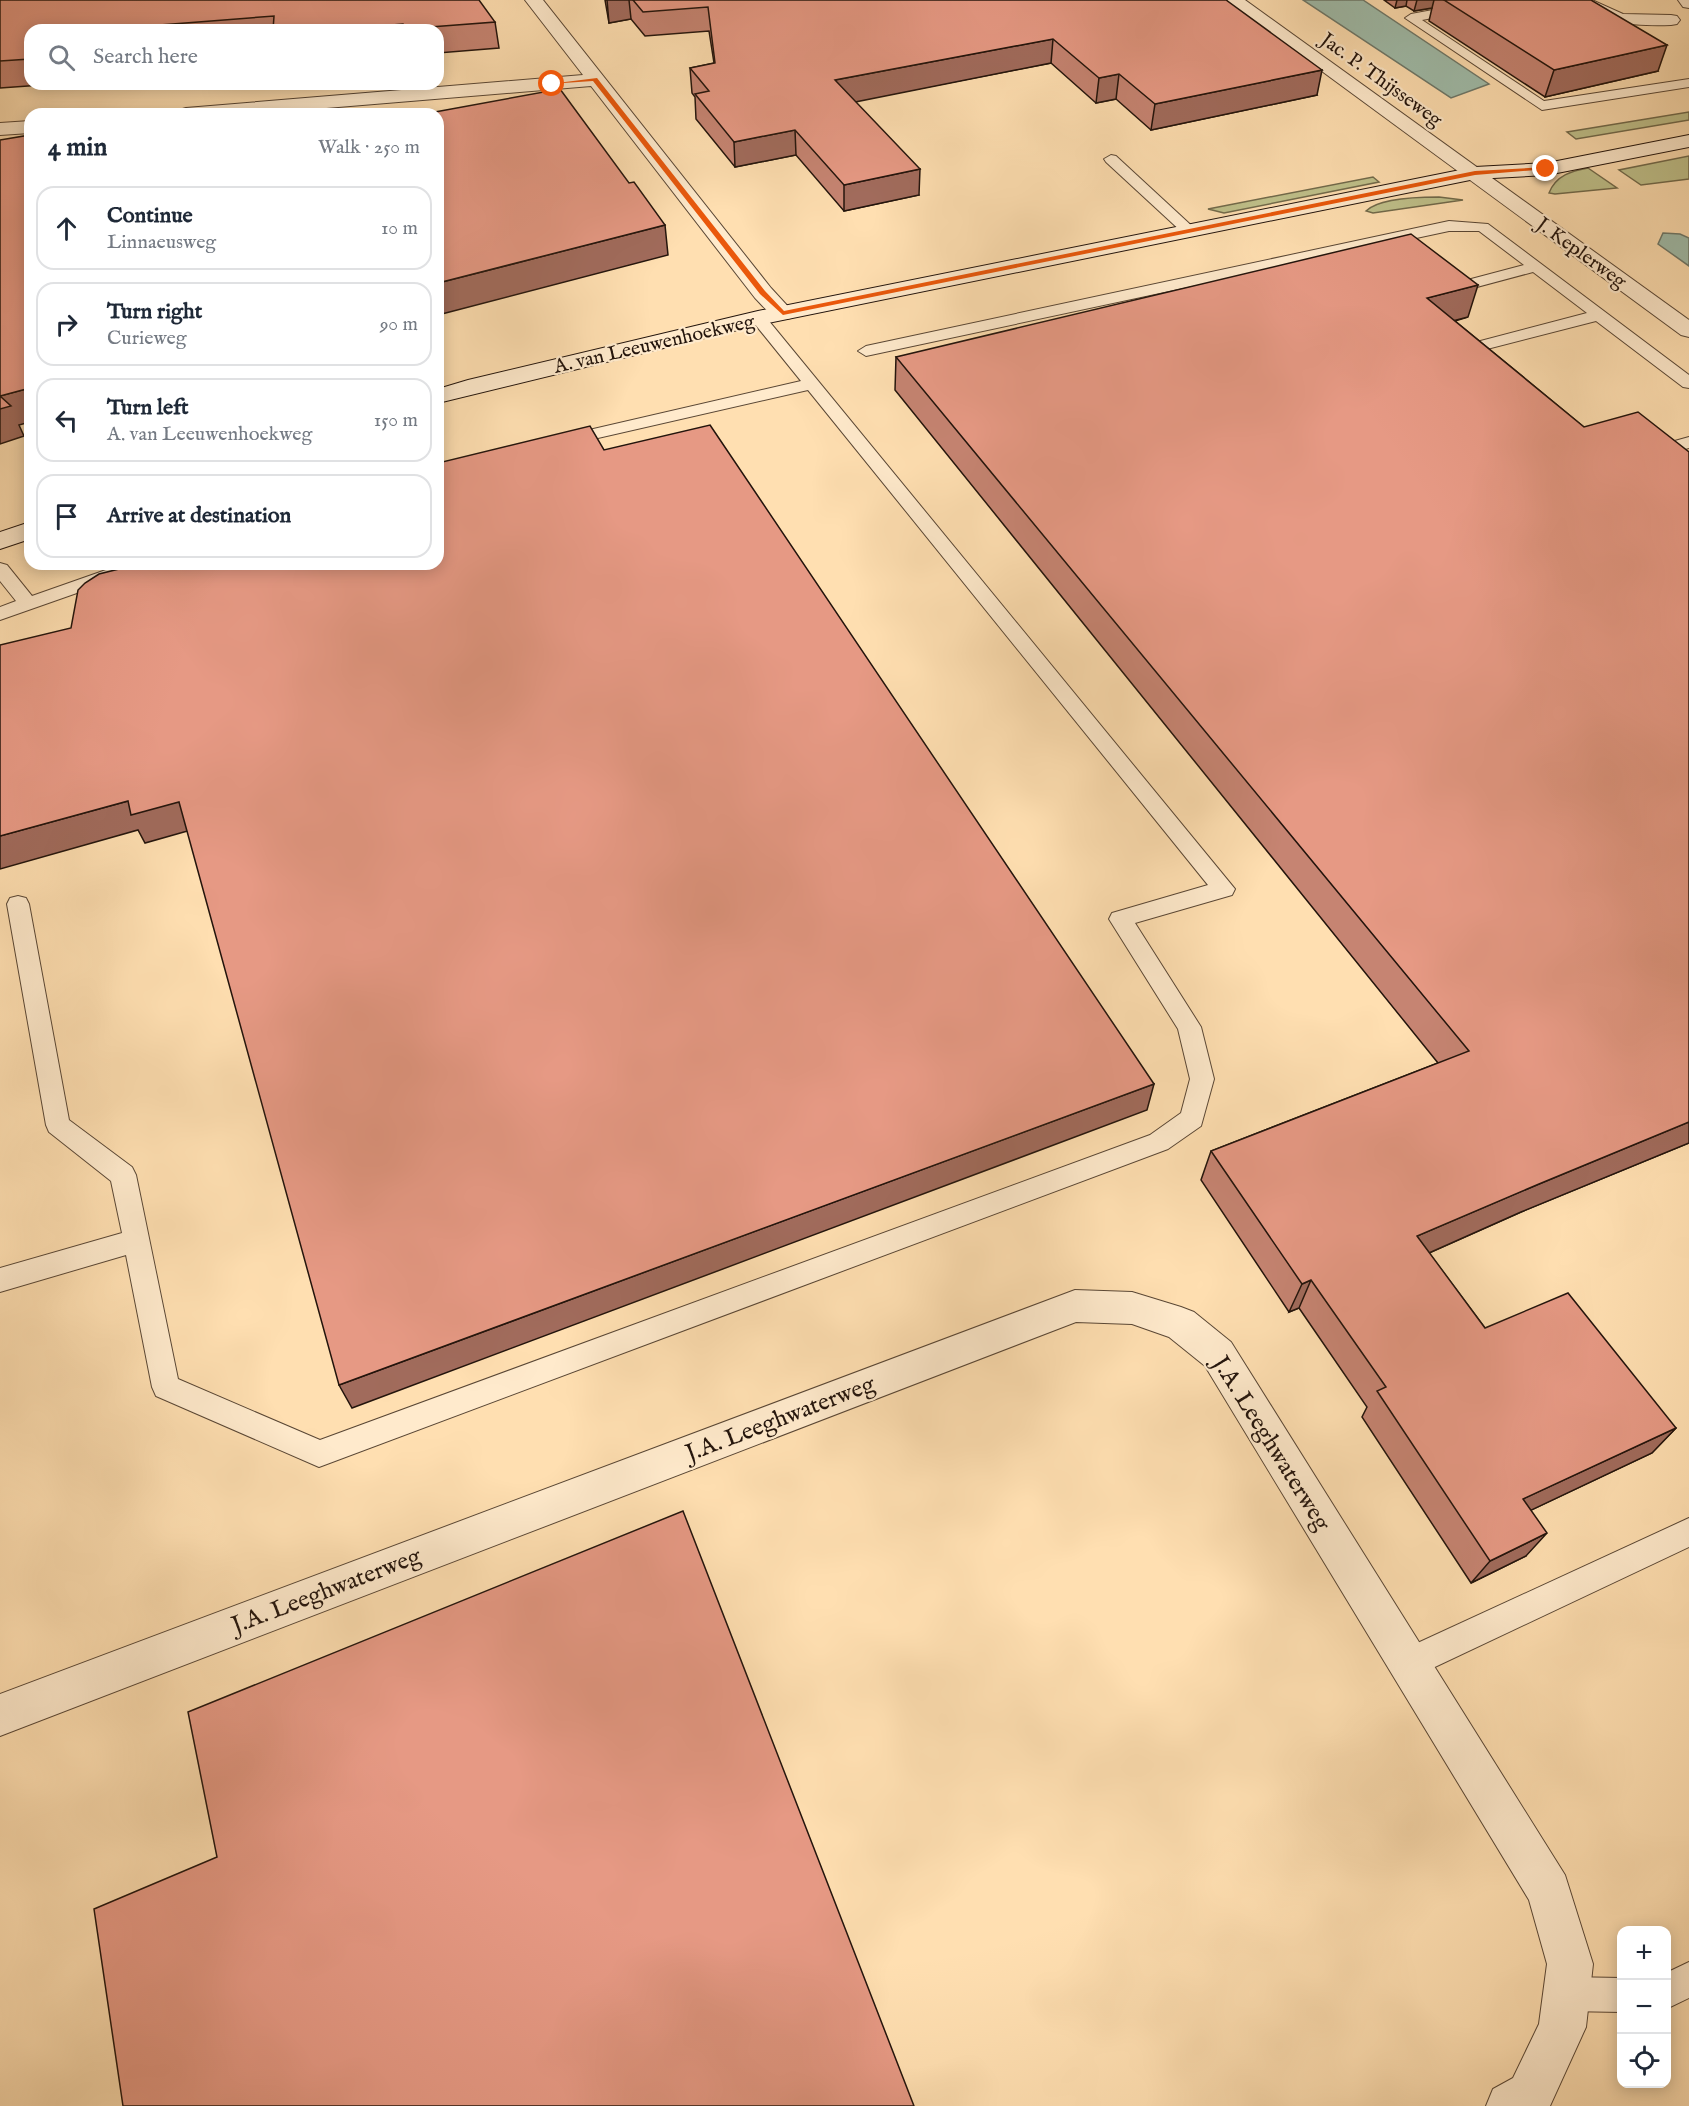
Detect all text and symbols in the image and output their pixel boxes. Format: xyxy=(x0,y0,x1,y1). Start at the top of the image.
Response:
search box xyxy=(24,24,444,90)
street label: Jac. P. Thijsseweg xyxy=(1314,26,1448,133)
icon: search xyxy=(45,41,78,74)
text: Search here xyxy=(93,43,198,71)
route start xyxy=(538,70,564,96)
text: 4 min xyxy=(48,131,107,164)
text: Walk · 250 m xyxy=(318,135,420,160)
route end xyxy=(1532,155,1558,181)
text: Continue xyxy=(107,202,193,230)
street label: J. Keplerweg xyxy=(1529,211,1632,295)
icon: ahead xyxy=(50,212,83,245)
text: 10 m xyxy=(381,216,418,241)
text: Linnaeusweg xyxy=(107,230,216,255)
text: Turn right xyxy=(107,298,202,326)
icon: right xyxy=(50,308,83,341)
street label: A. van Leeuwenhoekweg xyxy=(551,309,758,380)
text: 90 m xyxy=(380,312,418,337)
text: Curieweg xyxy=(107,326,187,351)
text: Turn left xyxy=(107,394,189,422)
icon: left xyxy=(50,404,83,437)
text: 150 m xyxy=(374,408,418,433)
text: A. van Leeuwenhoekweg xyxy=(107,422,312,447)
icon: arrive xyxy=(50,500,83,533)
text: Arrive at destination xyxy=(107,502,291,530)
street label: J.A. Leeghwaterweg xyxy=(1203,1348,1337,1538)
street label: J.A. Leeghwaterweg xyxy=(679,1369,881,1471)
street label: J.A. Leeghwaterweg xyxy=(225,1541,427,1643)
map controls xyxy=(1617,1926,1671,2088)
button: + xyxy=(1617,1926,1671,1980)
button: − xyxy=(1617,1980,1671,2034)
button: locate xyxy=(1617,2034,1671,2088)

